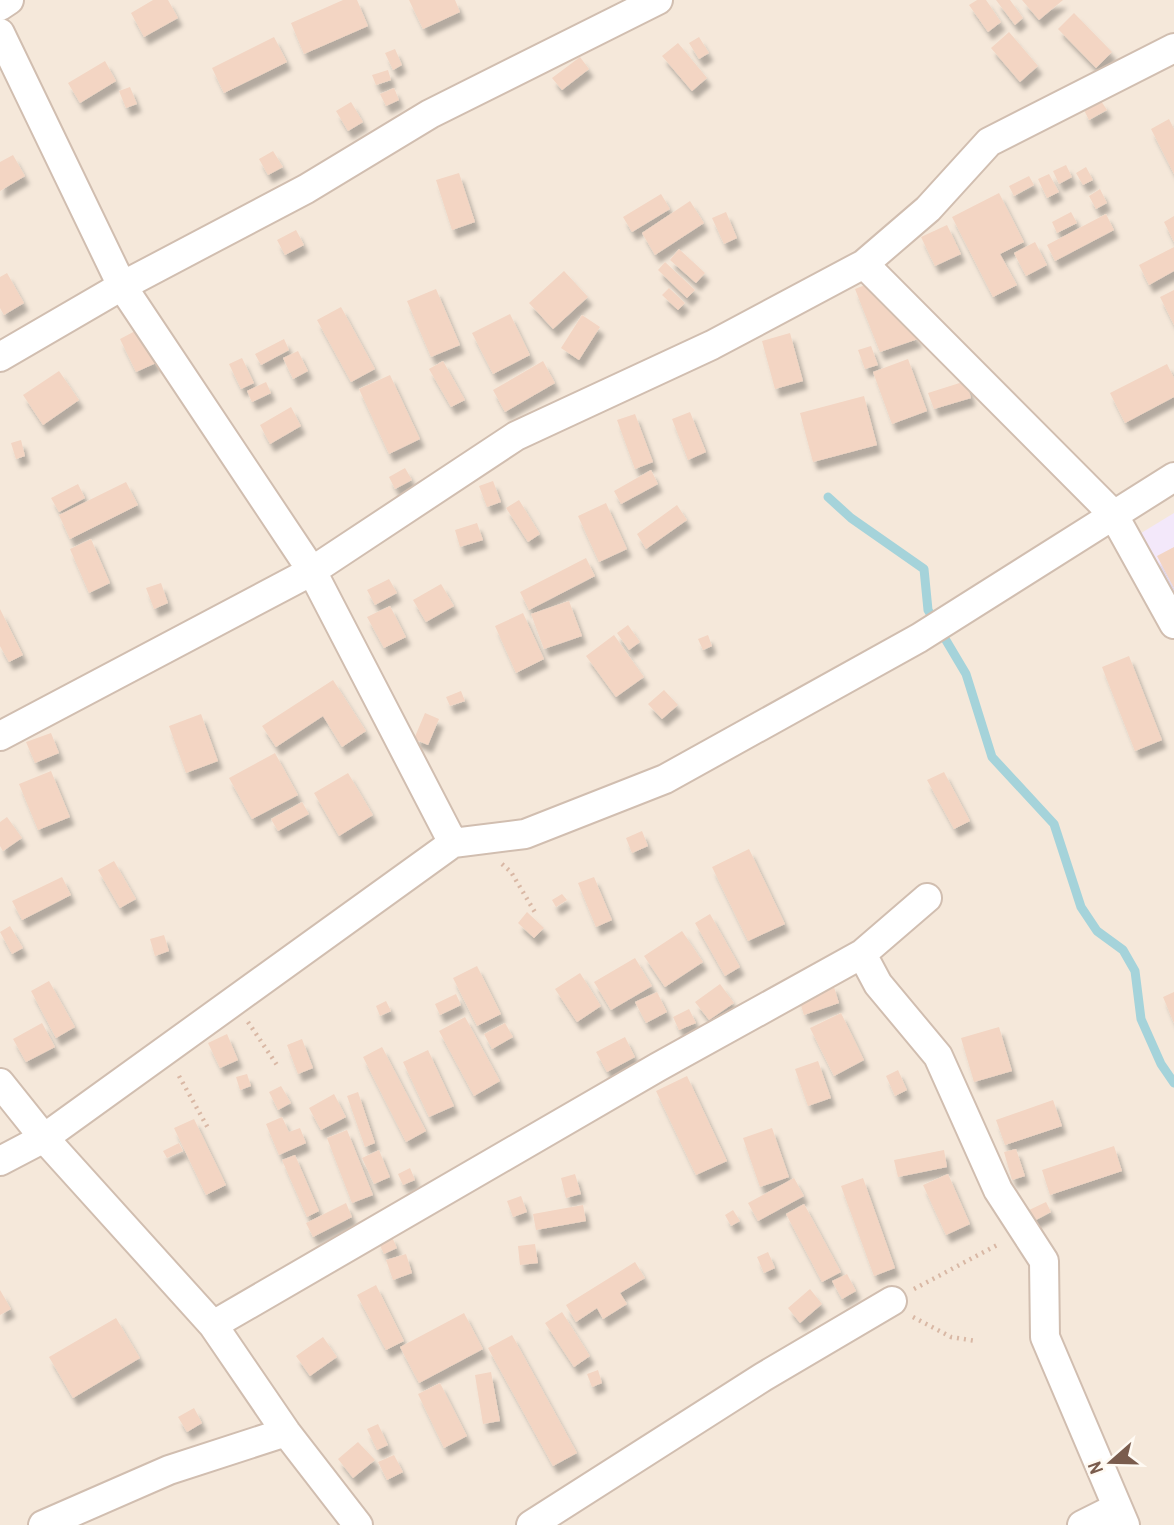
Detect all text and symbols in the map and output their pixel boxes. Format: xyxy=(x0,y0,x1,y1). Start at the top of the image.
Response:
north arrow xyxy=(1076,1427,1146,1497)
text: N xyxy=(1081,1458,1109,1478)

